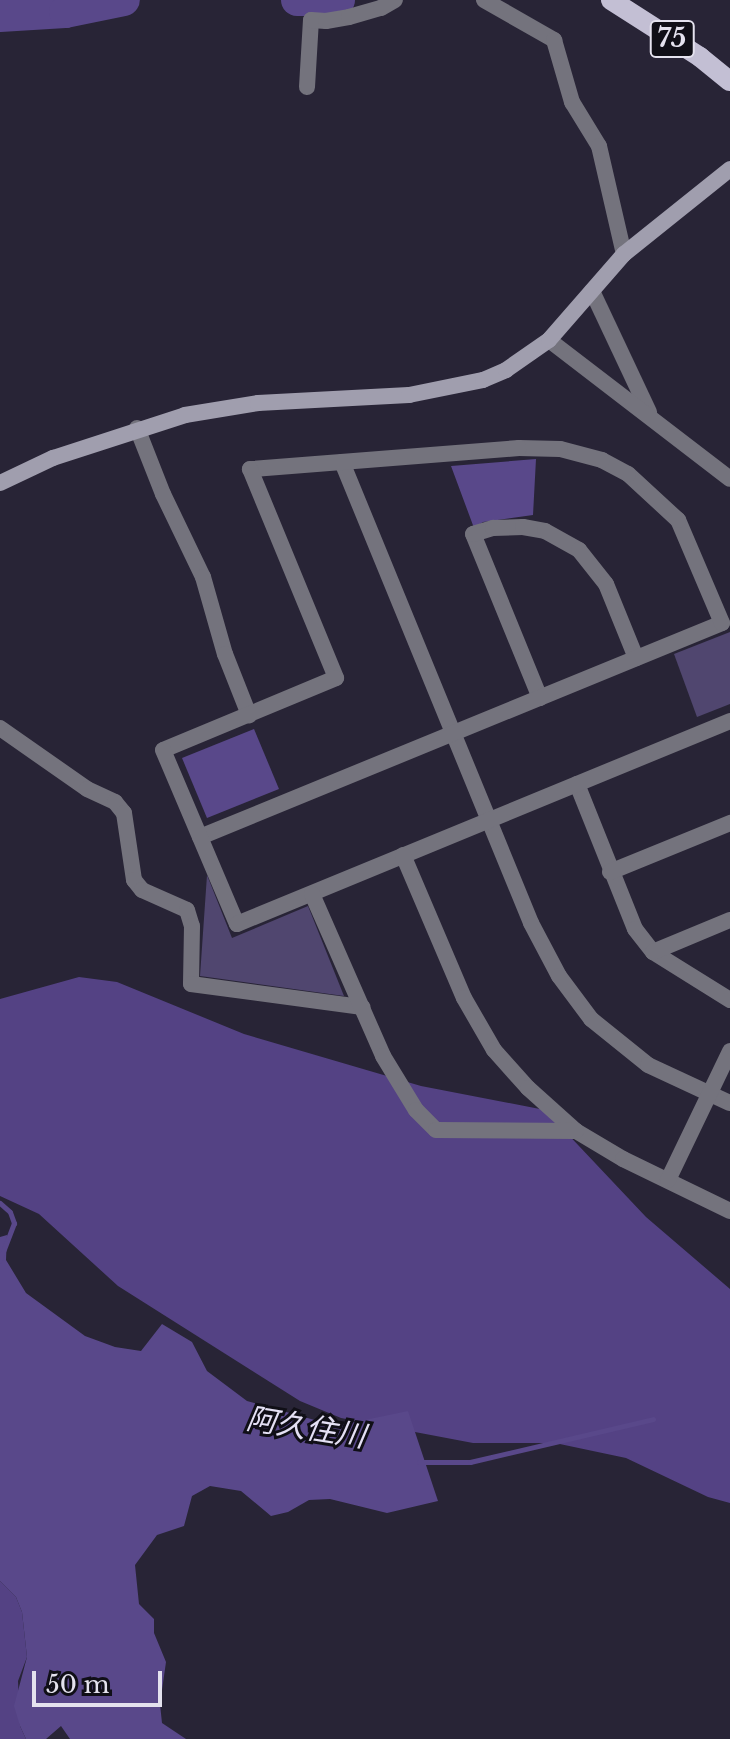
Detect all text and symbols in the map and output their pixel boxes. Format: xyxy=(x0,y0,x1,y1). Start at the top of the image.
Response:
road number: 75 xyxy=(648,17,696,61)
water label: 阿久住川 xyxy=(244,1401,368,1455)
scale bar xyxy=(36,1655,166,1705)
text: 50 m xyxy=(46,1670,109,1699)

